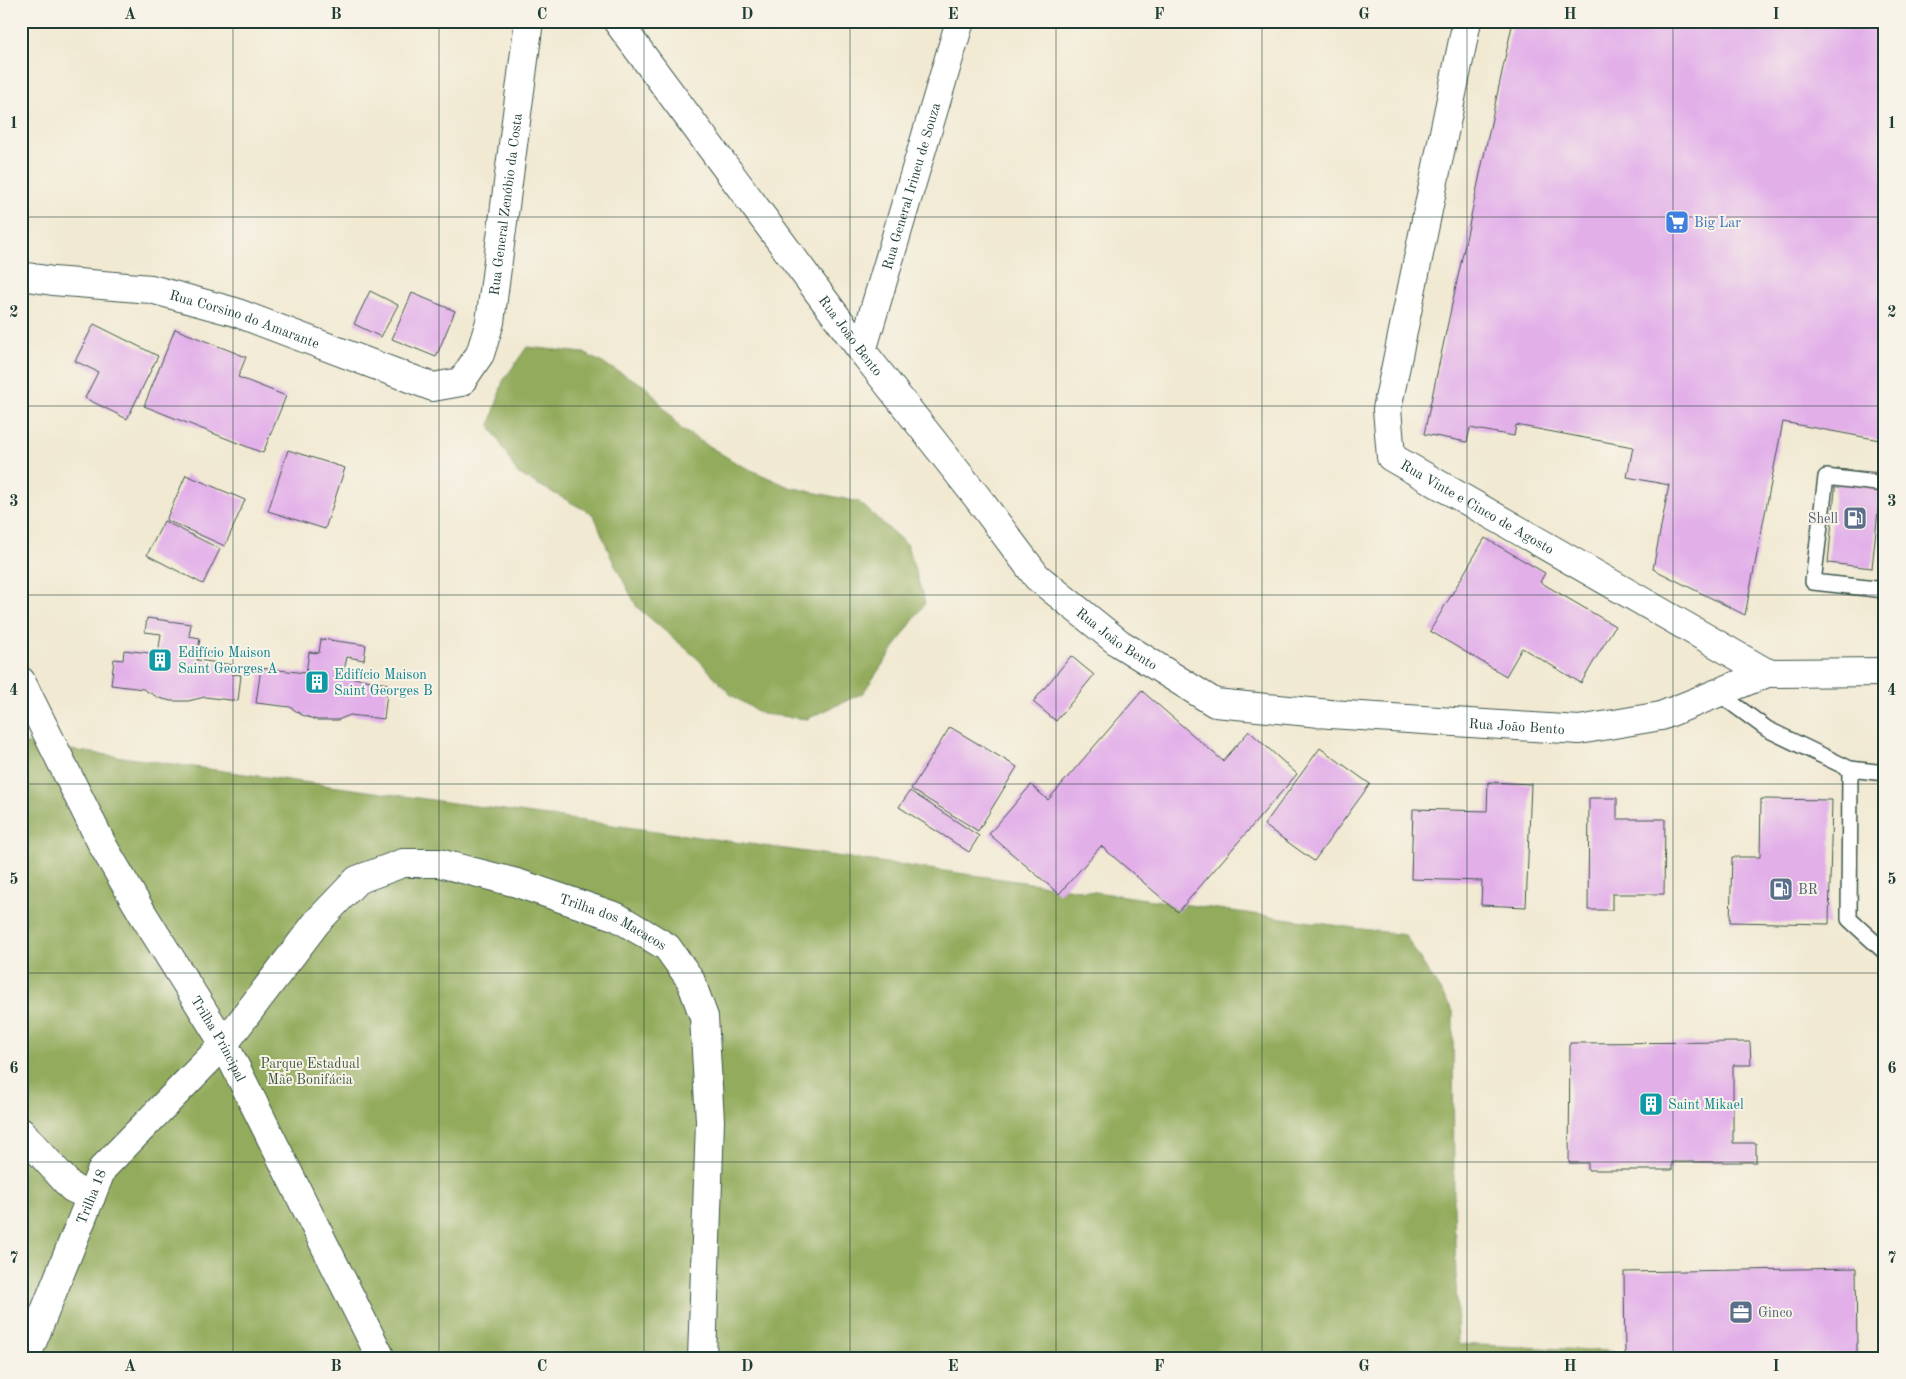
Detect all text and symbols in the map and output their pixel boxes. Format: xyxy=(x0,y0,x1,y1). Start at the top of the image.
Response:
text: A xyxy=(124,7,136,23)
text: B xyxy=(330,7,342,23)
text: C xyxy=(537,7,547,23)
text: D xyxy=(741,7,753,23)
text: E xyxy=(947,7,959,23)
text: F xyxy=(1154,7,1165,23)
text: G xyxy=(1358,7,1370,23)
text: H xyxy=(1563,7,1577,23)
text: I xyxy=(1772,7,1780,23)
street label: Rua General Irineu de Souza xyxy=(880,101,943,272)
street label: Rua General Zenóbio da Costa xyxy=(487,112,525,296)
text: 1 xyxy=(9,116,19,132)
text: 1 xyxy=(1887,116,1897,132)
supermarket icon: Big Lar xyxy=(1664,209,1690,235)
place label: Big Lar xyxy=(1694,216,1741,230)
street label: Rua Corsino do Amarante xyxy=(168,288,321,351)
street label: Rua João Bento xyxy=(816,294,885,379)
text: 2 xyxy=(9,305,19,321)
text: 2 xyxy=(1887,305,1897,321)
street label: Rua Vinte e Cinco de Agosto xyxy=(1398,458,1556,557)
text: 3 xyxy=(9,494,19,510)
text: 3 xyxy=(1887,494,1897,510)
fuel station icon: Shell xyxy=(1842,505,1868,531)
place label: Shell xyxy=(1808,512,1838,526)
street label: Rua João Bento xyxy=(1073,606,1160,673)
place label: Edifício Maison Saint Georges A xyxy=(178,646,278,676)
building icon: Edifício Maison Saint Georges A xyxy=(147,647,173,673)
place label: Edifício Maison Saint Georges B xyxy=(334,668,433,698)
building icon: Edifício Maison Saint Georges B xyxy=(304,669,330,695)
text: 4 xyxy=(9,683,19,699)
text: 4 xyxy=(1887,683,1897,699)
street label: Rua João Bento xyxy=(1468,717,1565,737)
text: 5 xyxy=(9,872,19,888)
text: 5 xyxy=(1887,872,1897,888)
fuel station icon: BR xyxy=(1768,876,1794,902)
place label: BR xyxy=(1798,883,1818,897)
street label: Trilha dos Macacos xyxy=(557,892,669,953)
street label: Trilha Principal xyxy=(188,994,248,1084)
park label: Parque Estadual Mãe Bonifácia xyxy=(260,1057,360,1087)
text: 6 xyxy=(9,1061,19,1077)
text: 6 xyxy=(1887,1061,1897,1077)
building icon: Saint Mikael xyxy=(1638,1091,1664,1117)
place label: Saint Mikael xyxy=(1668,1098,1744,1112)
street label: Trilha 18 xyxy=(75,1167,109,1226)
text: 7 xyxy=(9,1251,19,1267)
text: 7 xyxy=(1887,1251,1897,1267)
office icon: Ginco xyxy=(1728,1299,1754,1325)
place label: Ginco xyxy=(1758,1306,1793,1320)
text: A xyxy=(124,1359,136,1375)
text: B xyxy=(330,1359,342,1375)
text: C xyxy=(537,1359,547,1375)
text: D xyxy=(741,1359,753,1375)
text: E xyxy=(947,1359,959,1375)
text: F xyxy=(1154,1359,1165,1375)
text: G xyxy=(1358,1359,1370,1375)
text: H xyxy=(1563,1359,1577,1375)
text: I xyxy=(1772,1359,1780,1375)

